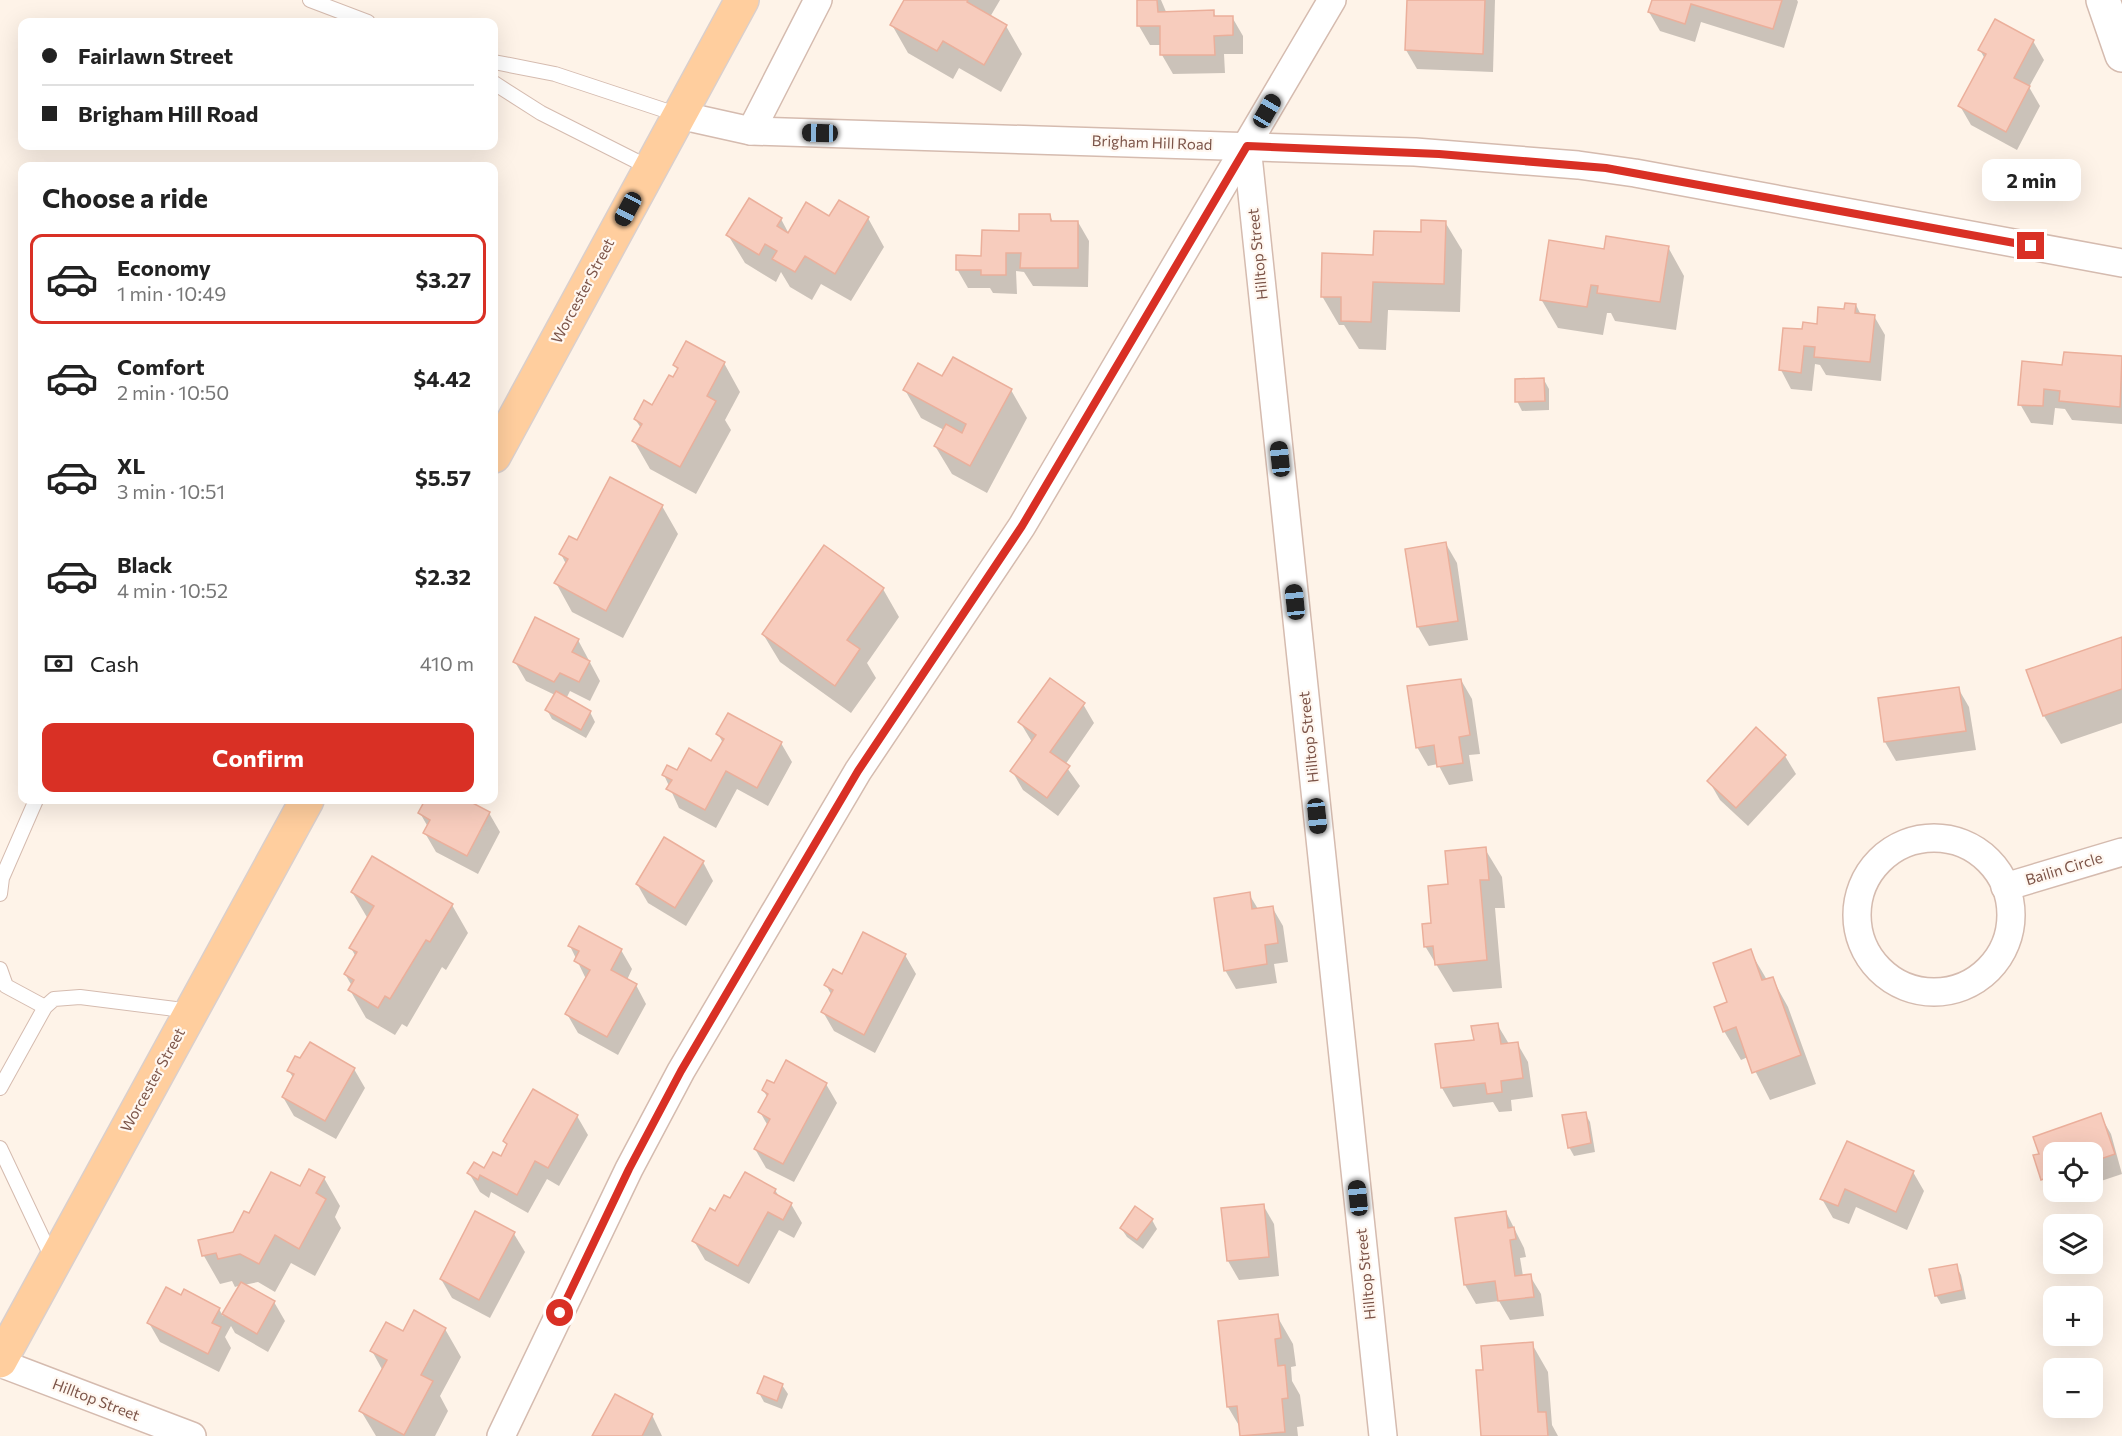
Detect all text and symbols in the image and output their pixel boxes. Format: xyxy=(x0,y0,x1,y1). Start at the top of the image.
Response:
text: Fairlawn Street xyxy=(78,42,233,69)
car xyxy=(1250,91,1284,131)
text: Brigham Hill Road xyxy=(78,100,258,127)
car xyxy=(802,124,838,142)
street label: Brigham Hill Road xyxy=(1091,131,1213,153)
callout: 2 min xyxy=(1982,159,2080,201)
text: 2 min xyxy=(2007,168,2056,192)
text: Choose a ride xyxy=(42,181,208,214)
car xyxy=(612,189,644,229)
street label: Hilltop Street xyxy=(1243,207,1271,301)
route end xyxy=(2017,232,2044,259)
street label: Worcester Street xyxy=(547,235,617,346)
icon: car xyxy=(45,252,99,306)
text: Economy xyxy=(117,254,211,281)
text: $3.27 xyxy=(416,266,471,293)
text: 1 min · 10:49 xyxy=(117,281,226,305)
icon: car xyxy=(45,351,99,405)
text: Comfort xyxy=(117,353,205,380)
text: $4.42 xyxy=(413,365,471,392)
text: 2 min · 10:50 xyxy=(117,380,229,404)
car xyxy=(1269,440,1291,478)
icon: car xyxy=(45,450,99,504)
text: XL xyxy=(117,452,145,479)
text: $5.57 xyxy=(415,464,471,491)
text: 3 min · 10:51 xyxy=(117,479,225,503)
icon: car xyxy=(45,549,99,603)
text: Black xyxy=(117,551,172,578)
text: $2.32 xyxy=(415,563,471,590)
text: 4 min · 10:52 xyxy=(117,578,228,602)
car xyxy=(1284,583,1306,621)
icon: cash xyxy=(42,647,75,680)
text: Cash xyxy=(90,650,139,677)
text: 410 m xyxy=(420,651,474,675)
street label: Hilltop Street xyxy=(1294,690,1322,784)
button: Confirm xyxy=(42,723,474,792)
car xyxy=(1306,797,1328,835)
street label: Bailin Circle xyxy=(2023,848,2104,888)
street label: Worcester Street xyxy=(116,1024,188,1135)
map controls xyxy=(2043,1142,2103,1418)
button: locate xyxy=(2043,1142,2103,1202)
car xyxy=(1347,1179,1369,1217)
button: layers xyxy=(2043,1214,2103,1274)
street label: Hilltop Street xyxy=(1351,1227,1379,1321)
button: + xyxy=(2043,1286,2103,1346)
route start xyxy=(546,1299,573,1326)
button: − xyxy=(2043,1358,2103,1418)
street label: Hilltop Street xyxy=(50,1374,142,1424)

